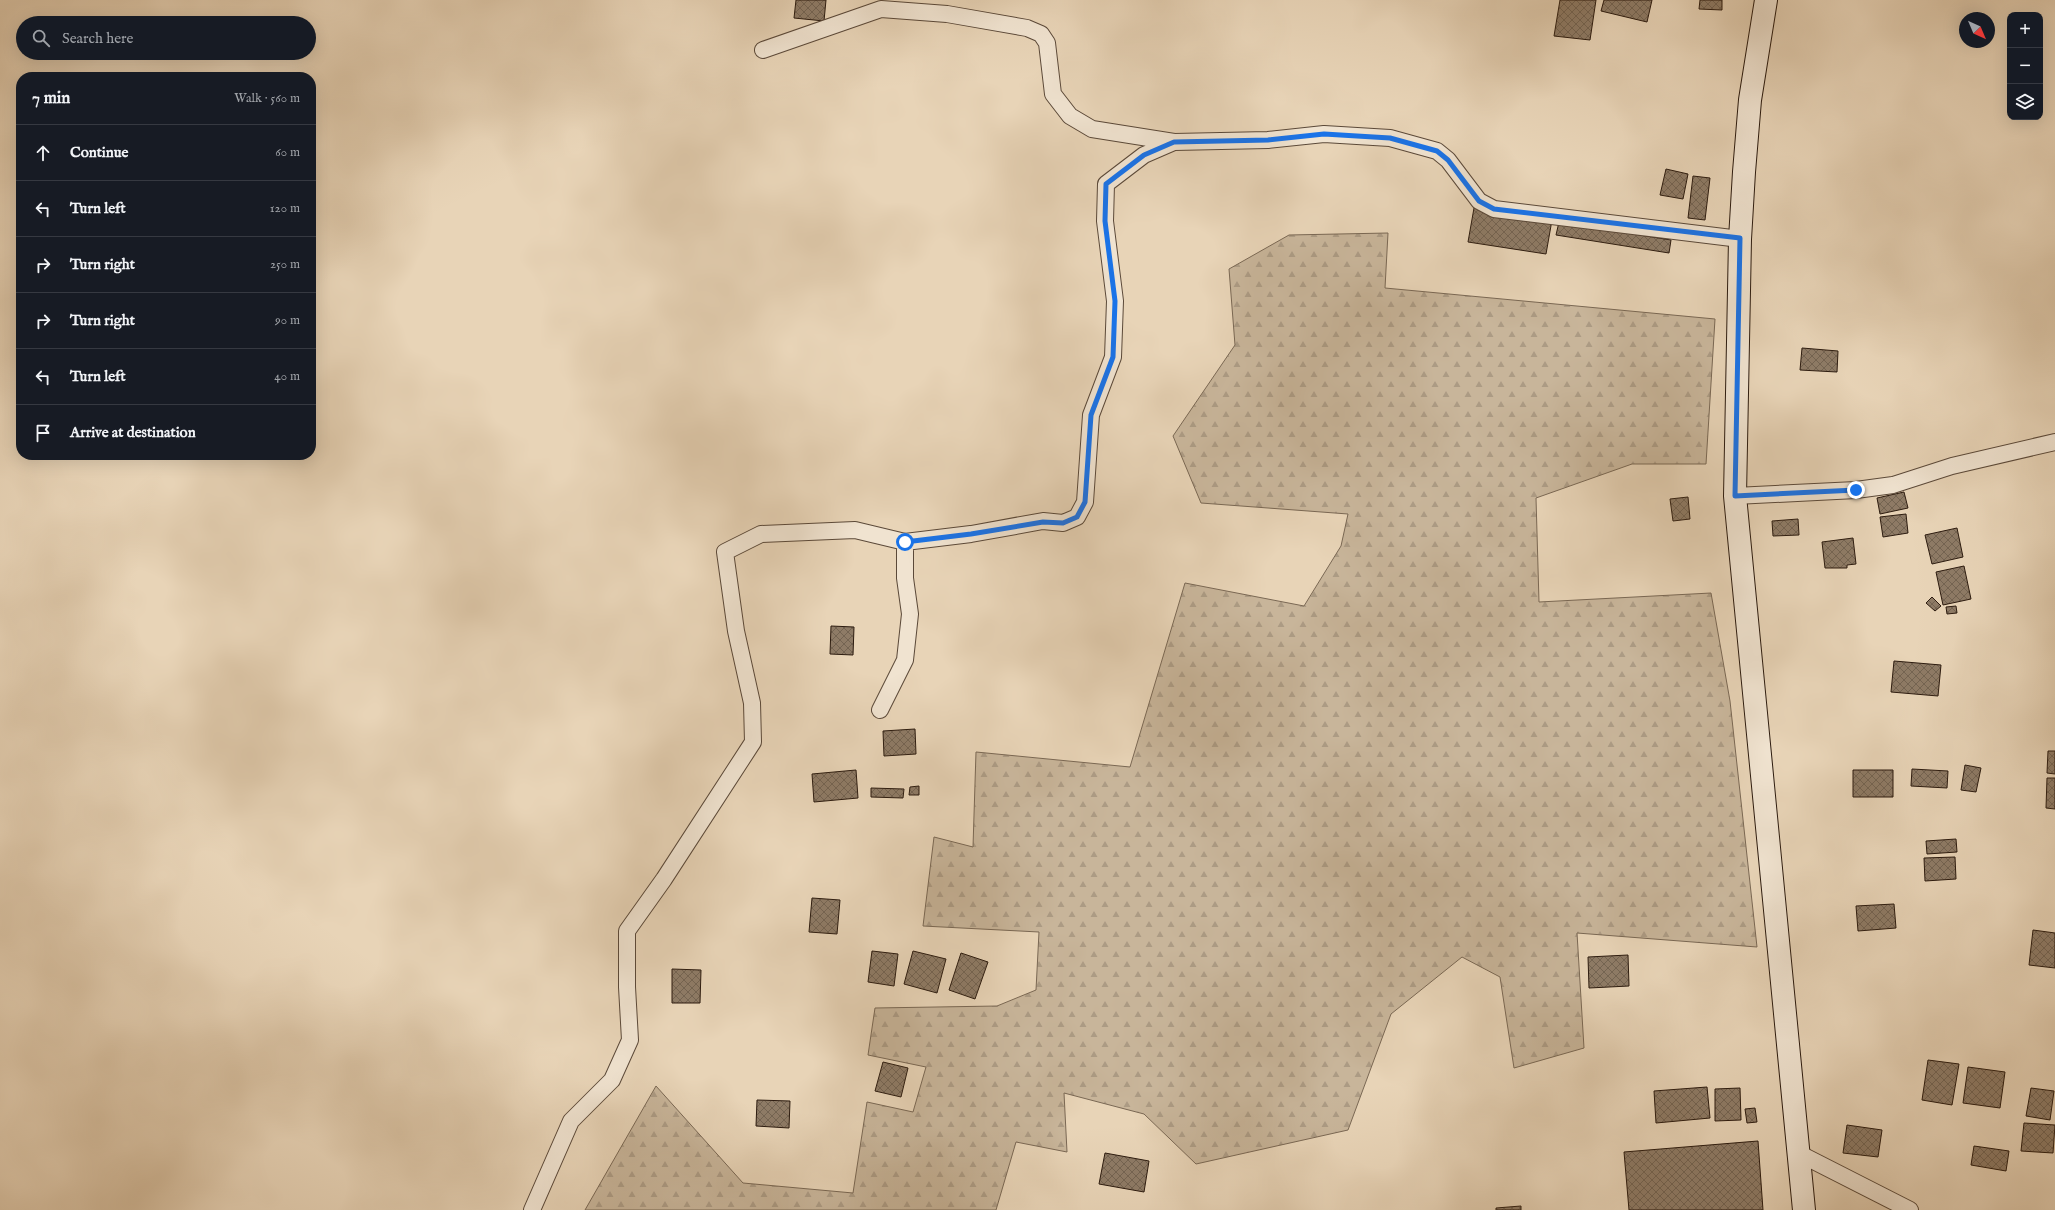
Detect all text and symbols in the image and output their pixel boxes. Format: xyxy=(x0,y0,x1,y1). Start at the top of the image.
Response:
north arrow xyxy=(1959,12,1995,48)
map controls xyxy=(2007,12,2043,120)
button: + xyxy=(2007,12,2043,48)
search box xyxy=(16,16,316,60)
icon: search xyxy=(30,27,52,49)
text: Search here xyxy=(62,29,133,48)
button: − xyxy=(2007,48,2043,84)
button: layers xyxy=(2007,84,2043,120)
text: 7 min xyxy=(32,88,70,109)
text: Walk · 560 m xyxy=(234,90,300,107)
icon: ahead xyxy=(32,142,54,164)
text: Continue xyxy=(70,143,128,162)
text: 60 m xyxy=(275,144,300,161)
icon: left xyxy=(32,198,54,220)
text: Turn left xyxy=(70,199,126,218)
text: 120 m xyxy=(270,200,300,217)
icon: right xyxy=(32,254,54,276)
text: Turn right xyxy=(70,255,135,274)
text: 250 m xyxy=(270,256,300,273)
icon: right xyxy=(32,310,54,332)
text: Turn right xyxy=(70,311,135,330)
text: 90 m xyxy=(275,312,300,329)
icon: left xyxy=(32,366,54,388)
text: Turn left xyxy=(70,367,126,386)
text: 40 m xyxy=(274,368,300,385)
icon: arrive xyxy=(32,422,54,444)
text: Arrive at destination xyxy=(70,423,196,442)
route end xyxy=(1847,481,1865,499)
route start xyxy=(896,533,914,551)

